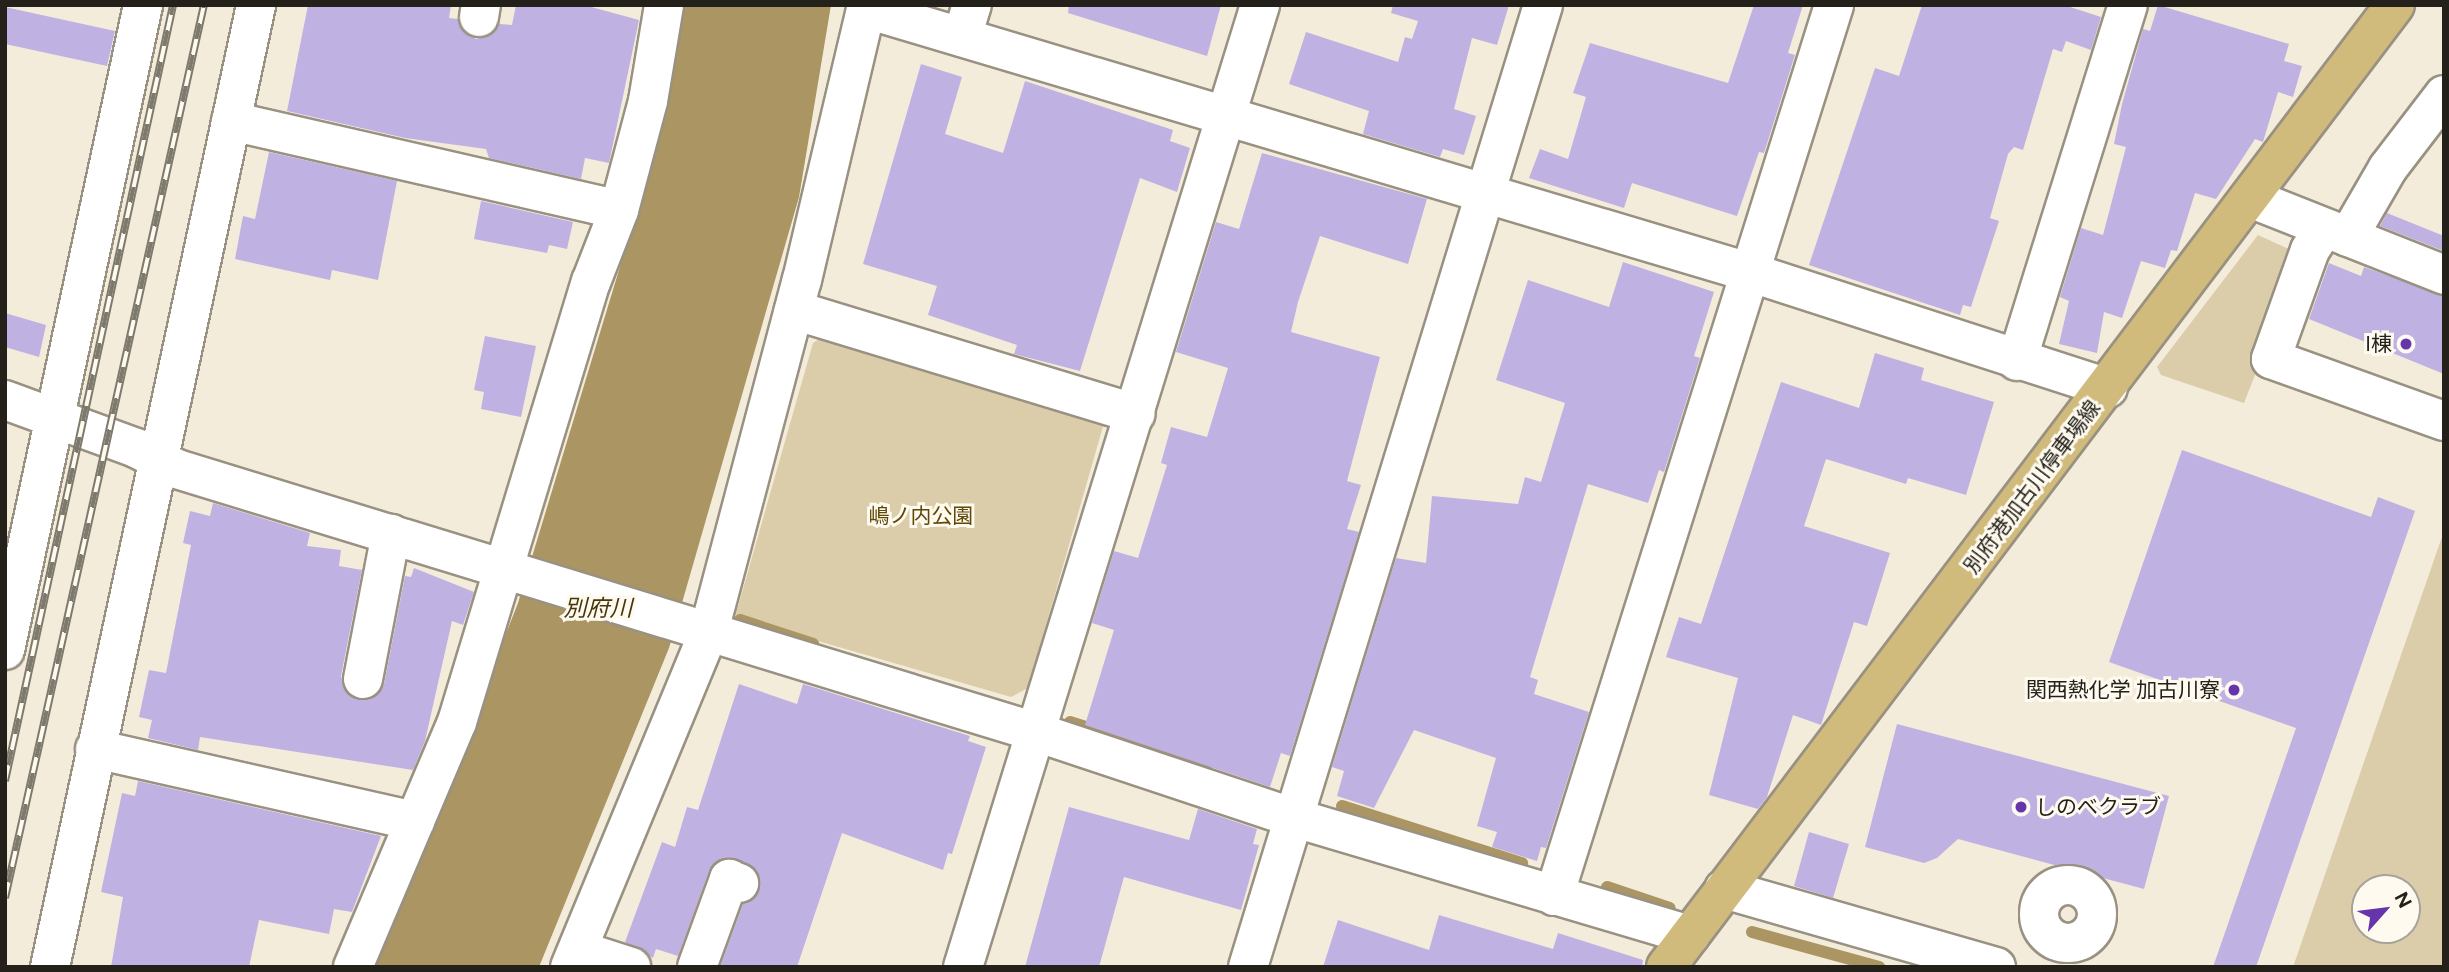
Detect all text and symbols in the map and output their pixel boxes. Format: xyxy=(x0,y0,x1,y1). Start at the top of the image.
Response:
place label: I棟 xyxy=(2365,331,2392,357)
marker: I棟 xyxy=(2398,336,2414,352)
street label: 別府港加古川停車場線 xyxy=(1959,396,2105,578)
park label: 嶋ノ内公園 xyxy=(869,503,973,529)
water label: 別府川 xyxy=(564,594,632,622)
place label: 関西熱化学 加古川寮 xyxy=(2026,677,2220,703)
marker: 関西熱化学 加古川寮 xyxy=(2226,682,2242,698)
place label: しのべクラブ xyxy=(2035,794,2161,820)
marker: しのべクラブ xyxy=(2013,799,2029,815)
north arrow xyxy=(2351,874,2421,944)
text: N xyxy=(2390,888,2417,912)

